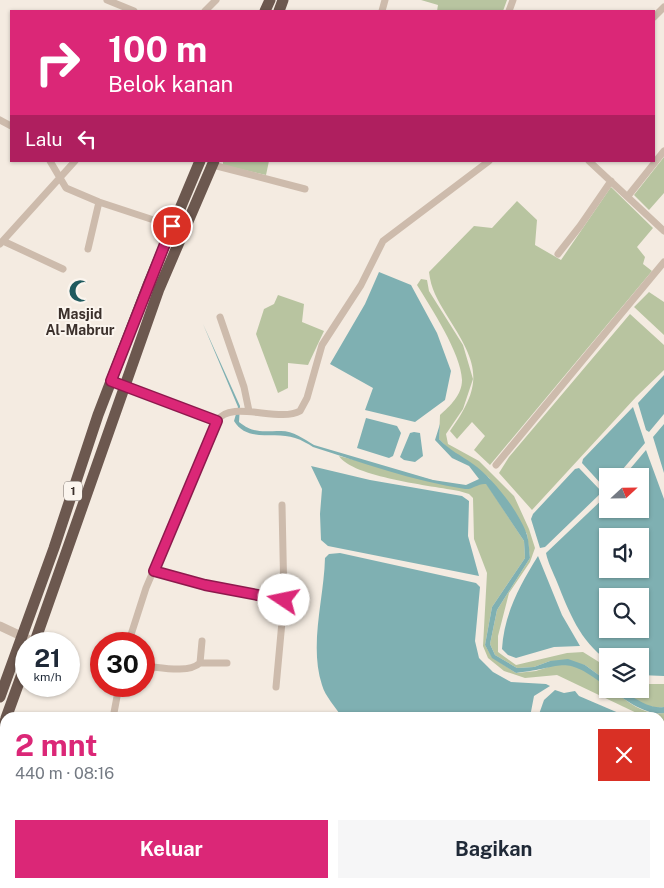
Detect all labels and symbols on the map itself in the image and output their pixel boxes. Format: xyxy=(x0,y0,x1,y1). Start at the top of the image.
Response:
pin xyxy=(151,205,193,247)
mosque icon: Masjid Al-Mabrur xyxy=(67,278,93,304)
place label: Masjid Al-Mabrur xyxy=(45,306,115,338)
north arrow xyxy=(599,468,649,518)
road number: 1 xyxy=(64,482,82,501)
position arrow xyxy=(257,573,309,625)
speed limit sign: 30 xyxy=(90,632,155,697)

